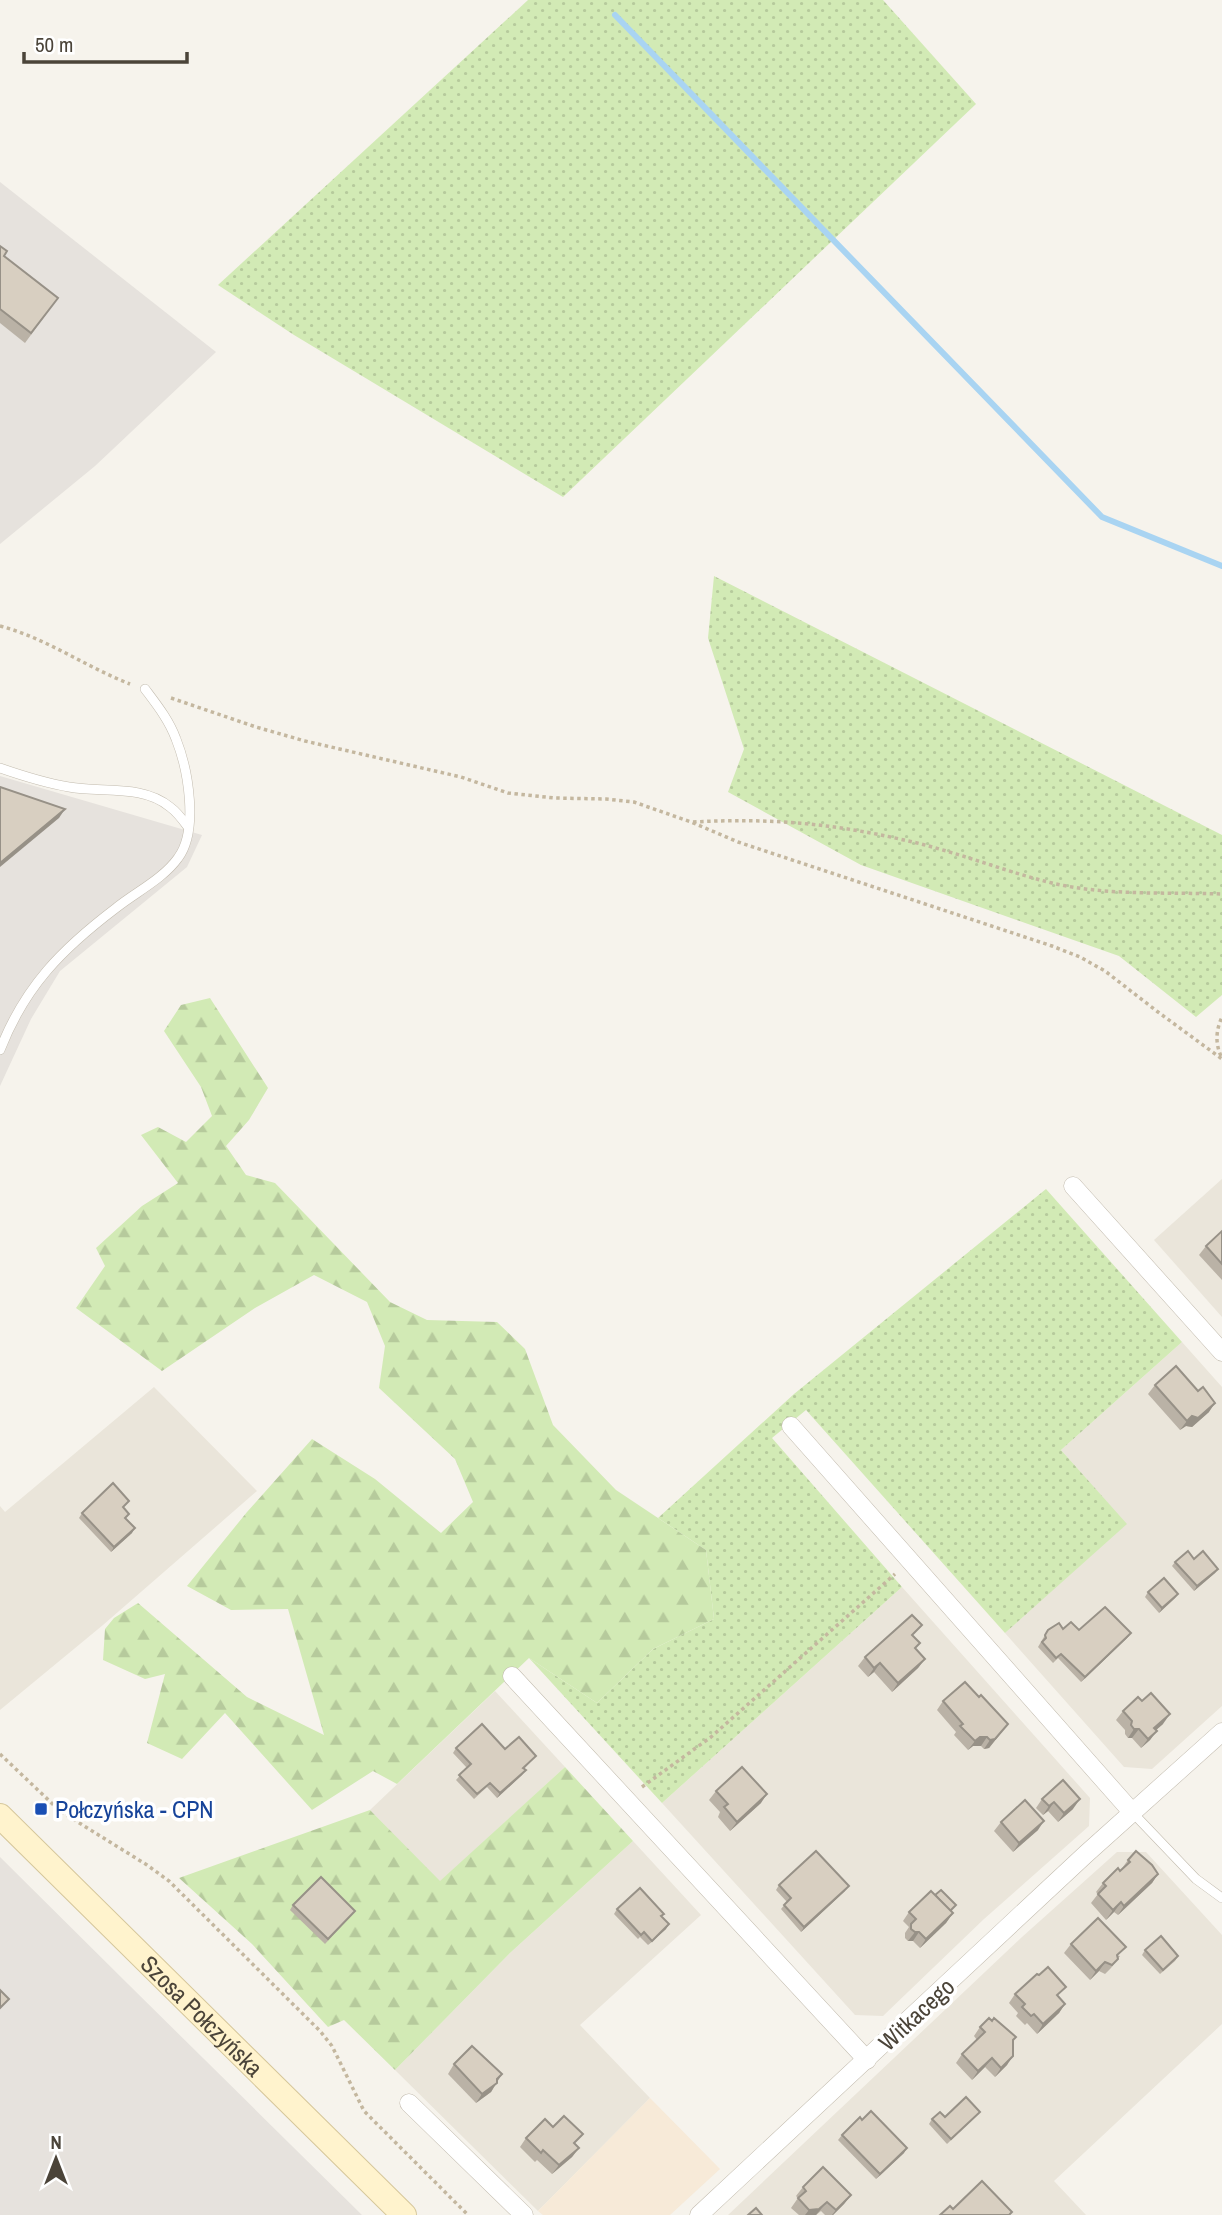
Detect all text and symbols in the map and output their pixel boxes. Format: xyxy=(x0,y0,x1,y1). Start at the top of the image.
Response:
scale bar xyxy=(24,21,187,65)
text: 50 m xyxy=(35,30,73,59)
place label: Połczyńska - CPN xyxy=(55,1793,214,1825)
marker: Połczyńska - CPN xyxy=(33,1801,49,1817)
street label: Szosa Połczyńska xyxy=(134,1948,270,2083)
street label: Witkacego xyxy=(871,1971,961,2057)
north arrow xyxy=(21,2124,91,2194)
text: N xyxy=(50,2129,62,2155)

